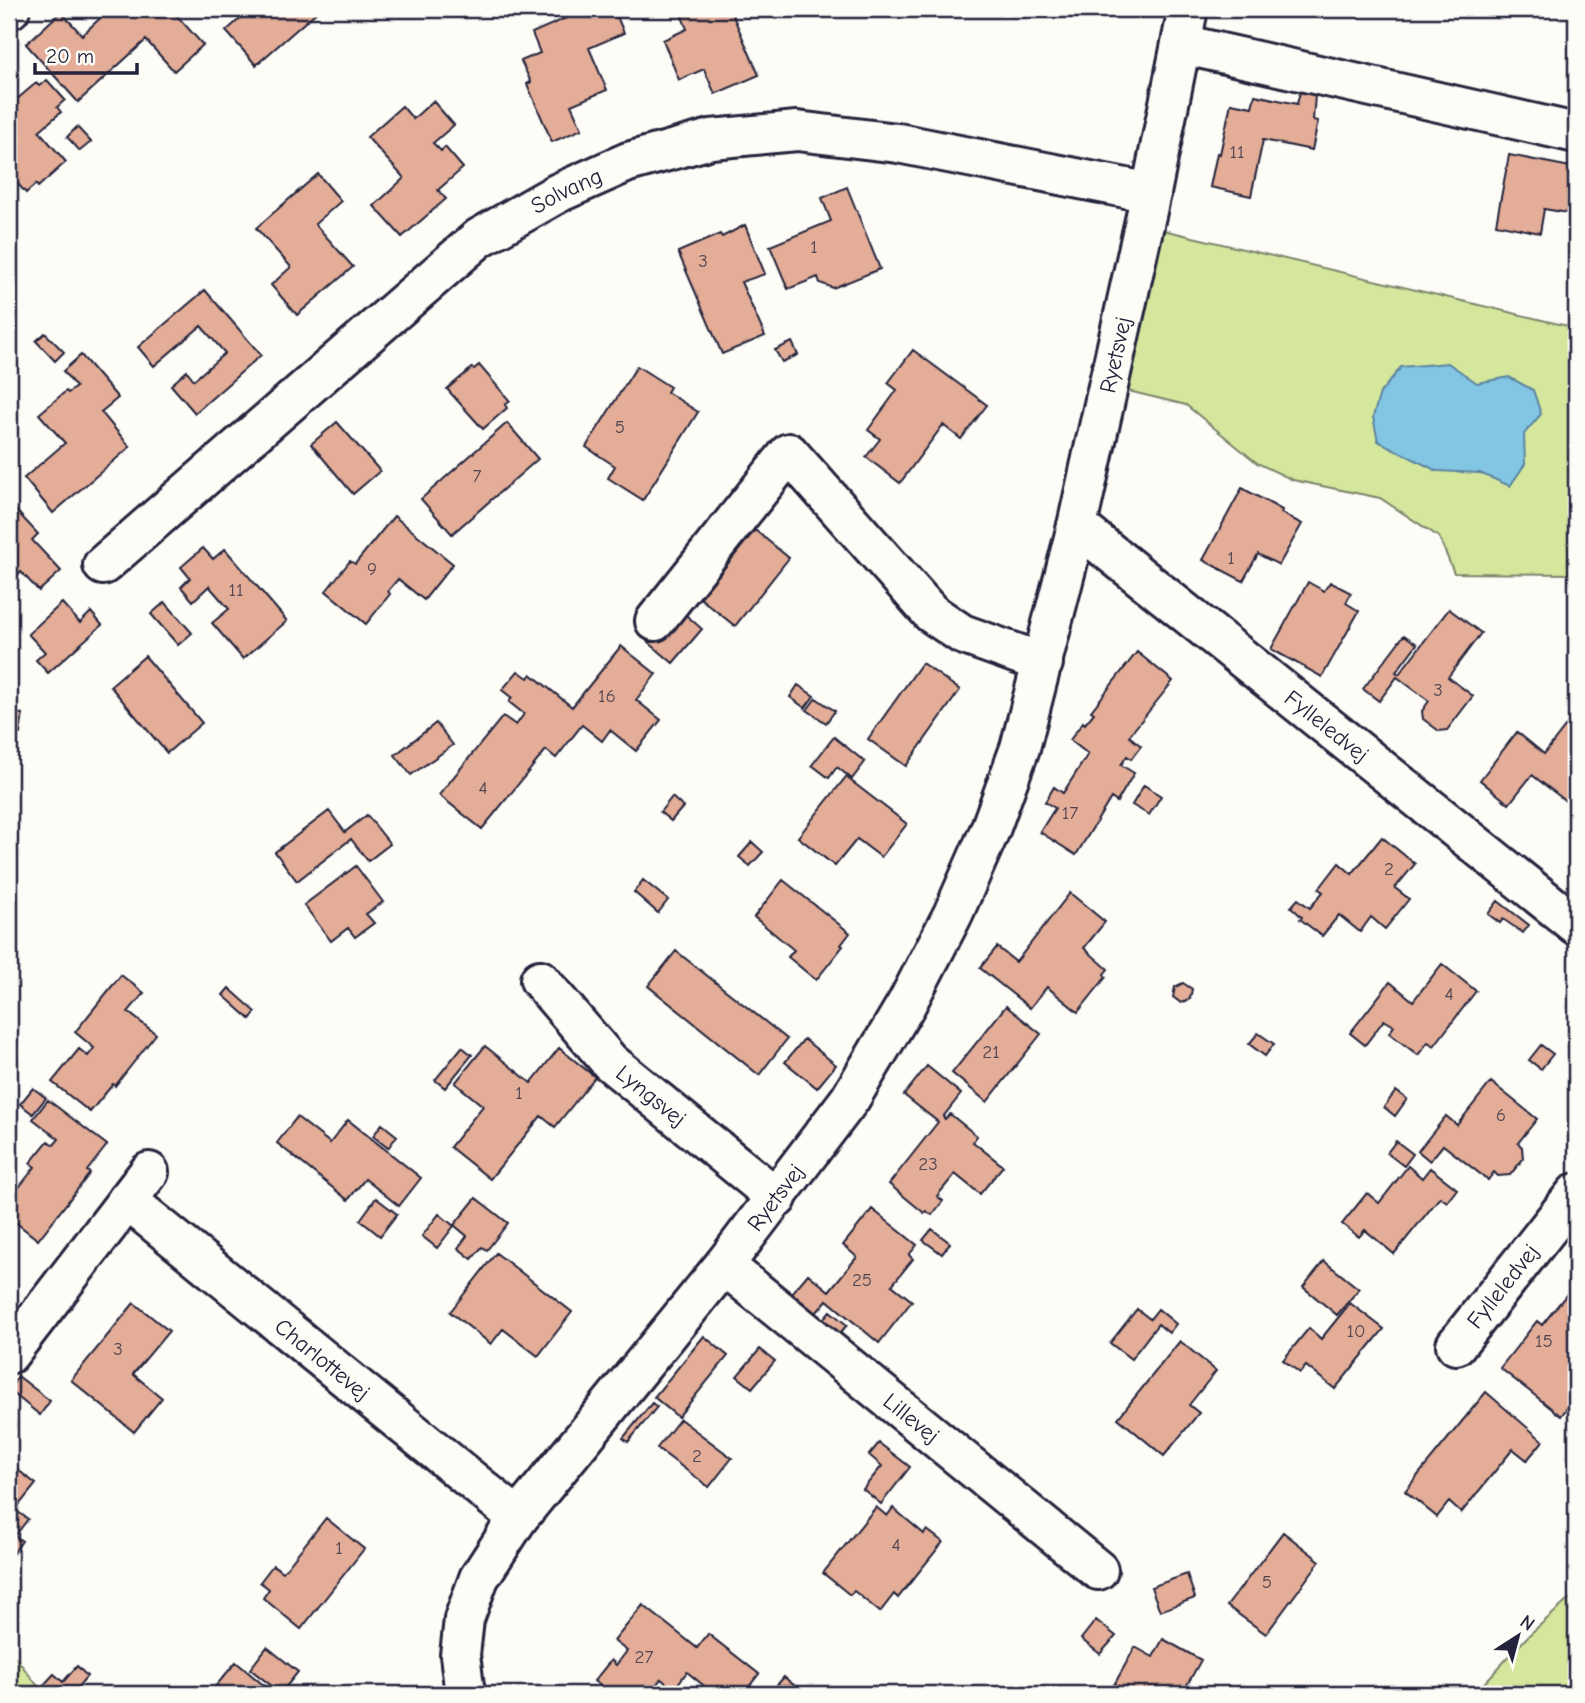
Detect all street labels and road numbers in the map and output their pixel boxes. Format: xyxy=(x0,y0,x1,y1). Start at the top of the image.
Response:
street label: Solvang xyxy=(526,162,606,219)
street label: Ryetsvej xyxy=(1093,314,1137,395)
street label: Fylleledvej xyxy=(1279,684,1374,768)
street label: Lyngsvej xyxy=(611,1059,692,1132)
street label: Ryetsvej xyxy=(741,1158,810,1236)
street label: Fylleledvej xyxy=(1461,1238,1544,1334)
street label: Charlottevej xyxy=(270,1312,375,1406)
street label: Lillevej xyxy=(878,1387,945,1449)

